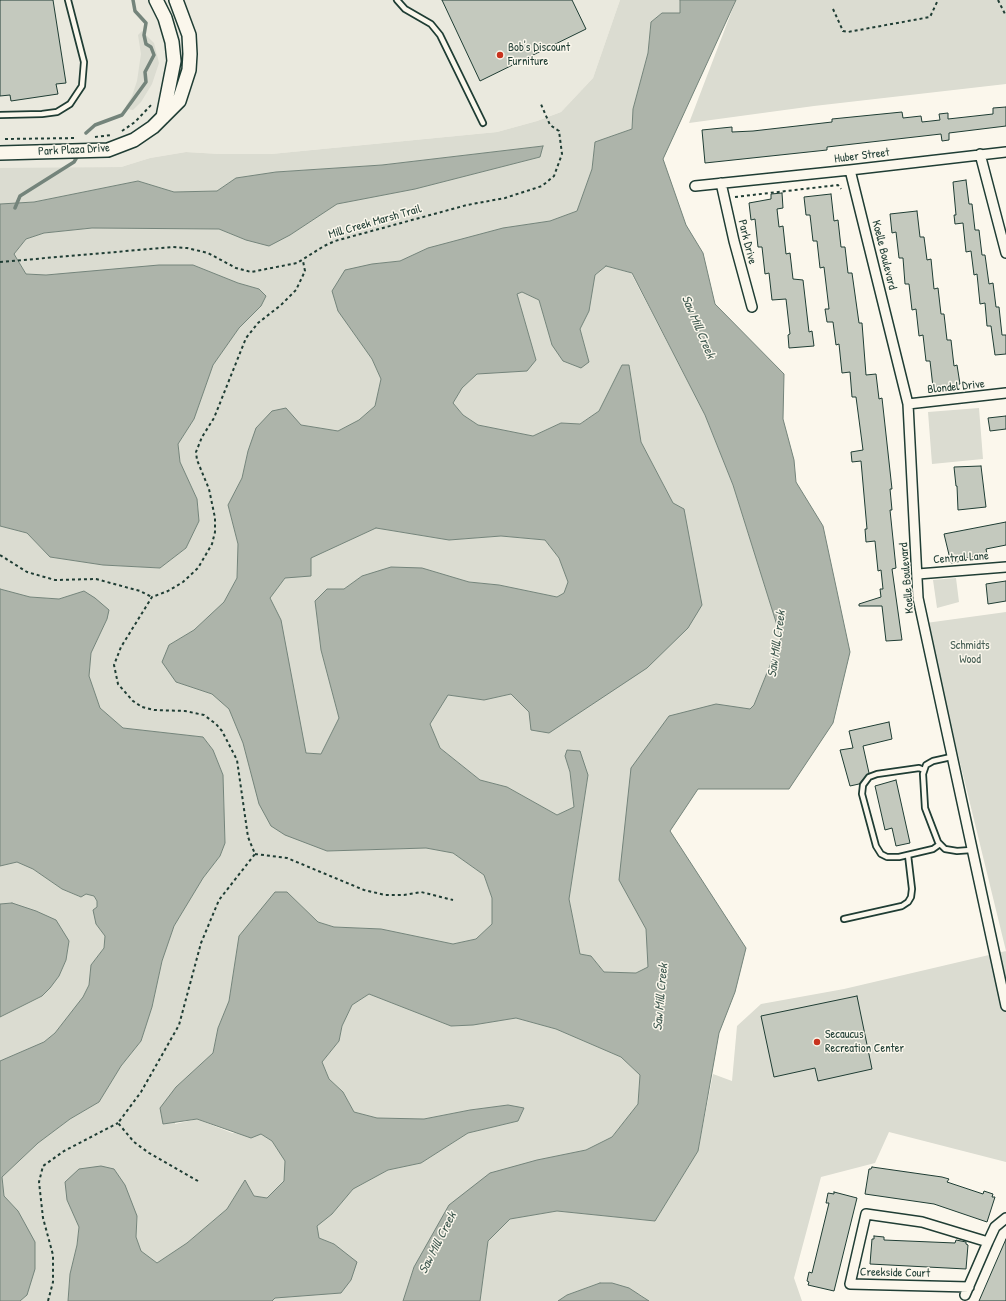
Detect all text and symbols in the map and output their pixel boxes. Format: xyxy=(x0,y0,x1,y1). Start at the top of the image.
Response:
place label: Bob's Discount Furniture xyxy=(508,41,570,69)
marker: Bob's Discount Furniture xyxy=(495,50,505,60)
street label: Park Plaza Drive xyxy=(38,141,110,159)
street label: Huber Street xyxy=(834,145,890,167)
street label: Mill Creek Marsh Trail xyxy=(327,202,423,242)
street label: Park Drive xyxy=(735,218,759,266)
street label: Koelle Boulevard xyxy=(868,219,900,291)
water label: Saw Mill Creek xyxy=(678,293,718,361)
street label: Blondel Drive xyxy=(927,377,985,397)
street label: Koelle Boulevard xyxy=(897,542,917,614)
street label: Central Lane xyxy=(933,549,989,567)
water label: Saw Mill Creek xyxy=(765,610,789,678)
park label: Schmidts Wood xyxy=(950,639,990,667)
water label: Saw Mill Creek xyxy=(650,963,672,1031)
place label: Secaucus Recreation Center xyxy=(825,1028,904,1056)
marker: Secaucus Recreation Center xyxy=(812,1037,822,1047)
water label: Saw Mill Creek xyxy=(416,1210,460,1276)
street label: Creekside Court xyxy=(860,1265,930,1281)

